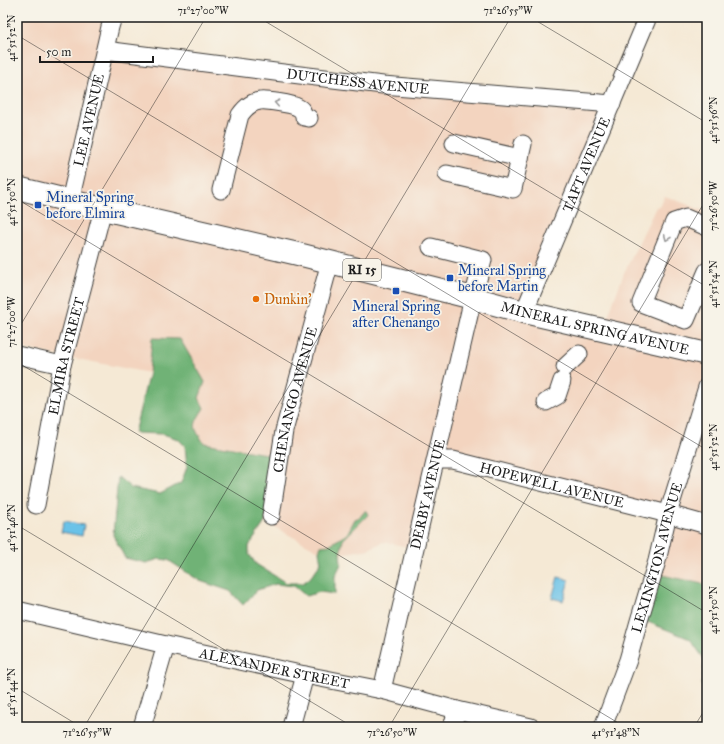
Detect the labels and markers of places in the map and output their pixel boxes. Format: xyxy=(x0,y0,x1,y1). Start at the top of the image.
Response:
place label: Mineral Spring before Elmira xyxy=(46,189,134,222)
marker: Mineral Spring before Elmira xyxy=(33,200,43,210)
place label: Mineral Spring before Martin xyxy=(458,262,546,295)
marker: Mineral Spring before Martin xyxy=(445,273,455,283)
marker: Mineral Spring after Chenango xyxy=(391,286,401,296)
place label: Dunkin' xyxy=(264,291,312,308)
marker: Dunkin' xyxy=(251,294,261,304)
place label: Mineral Spring after Chenango xyxy=(352,298,440,331)

